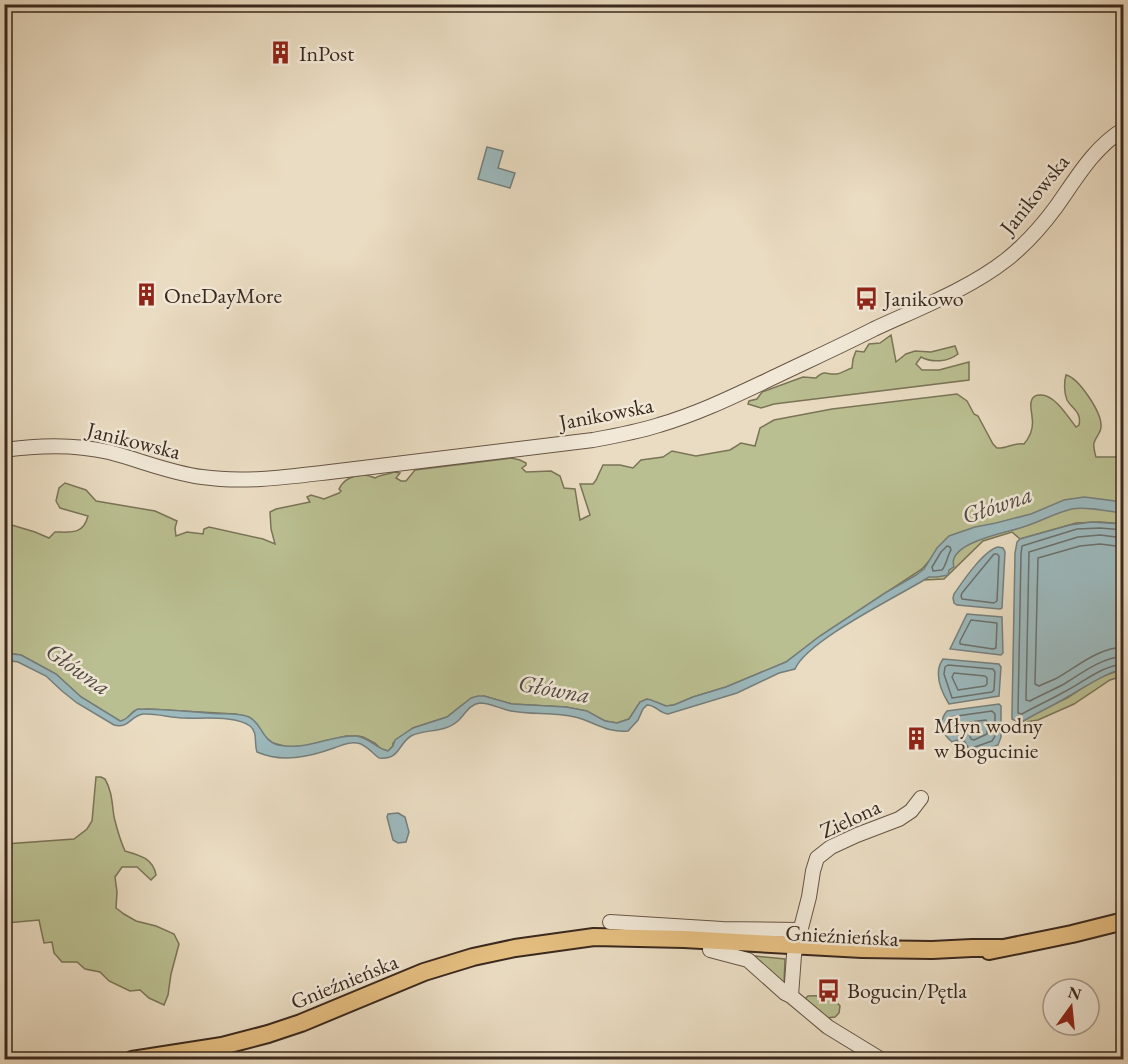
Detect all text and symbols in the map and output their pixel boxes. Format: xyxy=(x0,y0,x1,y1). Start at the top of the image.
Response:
place label: InPost xyxy=(299,39,354,68)
building icon: InPost xyxy=(268,40,294,66)
street label: Janikowska xyxy=(992,148,1076,242)
place label: OneDayMore xyxy=(164,281,282,310)
building icon: OneDayMore xyxy=(133,282,159,308)
place label: Janikowo xyxy=(882,284,964,313)
bus stop icon: Janikowo xyxy=(853,285,879,311)
street label: Janikowska xyxy=(555,390,656,437)
street label: Janikowska xyxy=(82,414,184,466)
water label: Główna xyxy=(958,478,1036,531)
water label: Główna xyxy=(40,635,117,702)
water label: Główna xyxy=(516,667,592,710)
place label: Młyn wodny w Bogucinie xyxy=(934,711,1043,765)
building icon: Młyn wodny w Bogucinie xyxy=(903,725,929,751)
street label: Zielona xyxy=(815,792,885,845)
street label: Gnieźnieńska xyxy=(785,918,900,953)
street label: Gnieźnieńska xyxy=(286,947,402,1016)
place label: Bogucin/Pętla xyxy=(847,976,967,1005)
bus stop icon: Bogucin/Pętla xyxy=(816,977,842,1003)
north arrow xyxy=(1041,977,1101,1037)
text: N xyxy=(1066,981,1084,1005)

